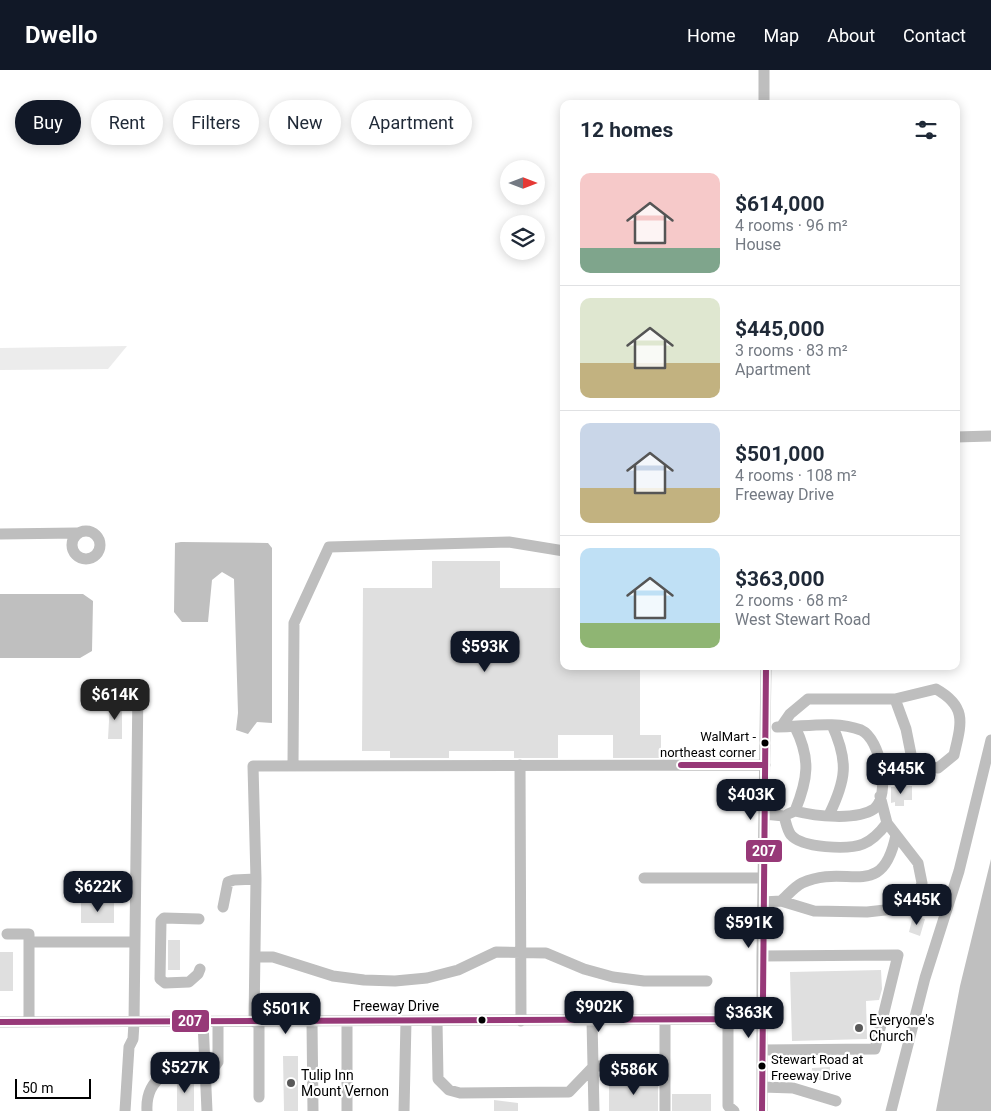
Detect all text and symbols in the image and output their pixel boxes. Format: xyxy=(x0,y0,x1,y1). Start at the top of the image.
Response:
text: Dwello xyxy=(25,21,97,49)
text: Home xyxy=(687,25,736,46)
text: Map xyxy=(764,25,799,46)
text: About xyxy=(827,25,875,46)
text: Contact xyxy=(903,25,966,46)
chip: Buy xyxy=(15,100,81,145)
chip: Rent xyxy=(91,100,163,145)
chip: Filters xyxy=(173,100,259,145)
chip: New xyxy=(269,100,341,145)
chip: Apartment xyxy=(351,100,472,145)
icon: filters xyxy=(912,116,940,144)
text: 12 homes xyxy=(580,118,673,142)
north arrow xyxy=(500,160,545,205)
map controls xyxy=(500,160,545,260)
text: $614,000 xyxy=(735,192,825,216)
icon: home xyxy=(620,193,680,253)
button: layers xyxy=(500,215,545,260)
text: 4 rooms · 96 m² xyxy=(735,216,848,235)
text: House xyxy=(735,235,781,254)
text: $445,000 xyxy=(735,317,825,341)
icon: home xyxy=(620,318,680,378)
text: 3 rooms · 83 m² xyxy=(735,341,848,360)
text: Apartment xyxy=(735,360,811,379)
text: $501,000 xyxy=(735,442,825,466)
icon: home xyxy=(620,443,680,503)
text: 4 rooms · 108 m² xyxy=(735,466,857,485)
text: Freeway Drive xyxy=(735,485,834,504)
text: $363,000 xyxy=(735,567,825,591)
icon: home xyxy=(620,568,680,628)
text: 2 rooms · 68 m² xyxy=(735,591,848,610)
text: West Stewart Road xyxy=(735,610,871,629)
pin: $593K xyxy=(450,630,520,673)
text: $593K xyxy=(462,637,508,656)
pin: $614K xyxy=(80,678,150,721)
text: $614K xyxy=(92,685,138,704)
place label: WalMart - northeast corner xyxy=(660,729,757,760)
marker: WalMart - northeast corner xyxy=(760,738,770,748)
pin: $445K xyxy=(866,752,936,795)
text: $445K xyxy=(878,759,924,778)
pin: $403K xyxy=(716,778,786,821)
text: $403K xyxy=(728,785,774,804)
line badge: 207 xyxy=(745,839,783,863)
text: 207 xyxy=(752,843,776,859)
pin: $622K xyxy=(63,870,133,913)
text: $622K xyxy=(75,877,121,896)
pin: $445K xyxy=(882,884,952,926)
text: $445K xyxy=(894,890,940,909)
pin: $591K xyxy=(714,906,784,949)
text: $591K xyxy=(726,913,772,932)
pin: $902K xyxy=(564,990,634,1033)
pin: $501K xyxy=(251,992,321,1035)
pin: $363K xyxy=(714,996,784,1039)
text: $902K xyxy=(576,997,622,1016)
street label: Freeway Drive xyxy=(353,998,439,1014)
text: $501K xyxy=(263,999,309,1018)
text: $363K xyxy=(726,1003,772,1022)
line badge: 207 xyxy=(171,1009,210,1033)
place label: Everyone's Church xyxy=(869,1012,934,1044)
text: 207 xyxy=(178,1013,202,1029)
unlabelled marker xyxy=(477,1015,487,1025)
marker: Everyone's Church xyxy=(853,1022,865,1034)
pin: $527K xyxy=(150,1052,220,1094)
place label: Stewart Road at Freeway Drive xyxy=(771,1052,863,1083)
pin: $586K xyxy=(599,1054,669,1096)
text: $527K xyxy=(162,1058,208,1077)
text: $586K xyxy=(611,1060,657,1079)
marker: Stewart Road at Freeway Drive xyxy=(757,1061,767,1071)
place label: Tulip Inn Mount Vernon xyxy=(301,1067,389,1099)
scale bar xyxy=(15,1076,91,1099)
marker: Tulip Inn Mount Vernon xyxy=(285,1077,297,1089)
text: 50 m xyxy=(22,1080,54,1096)

